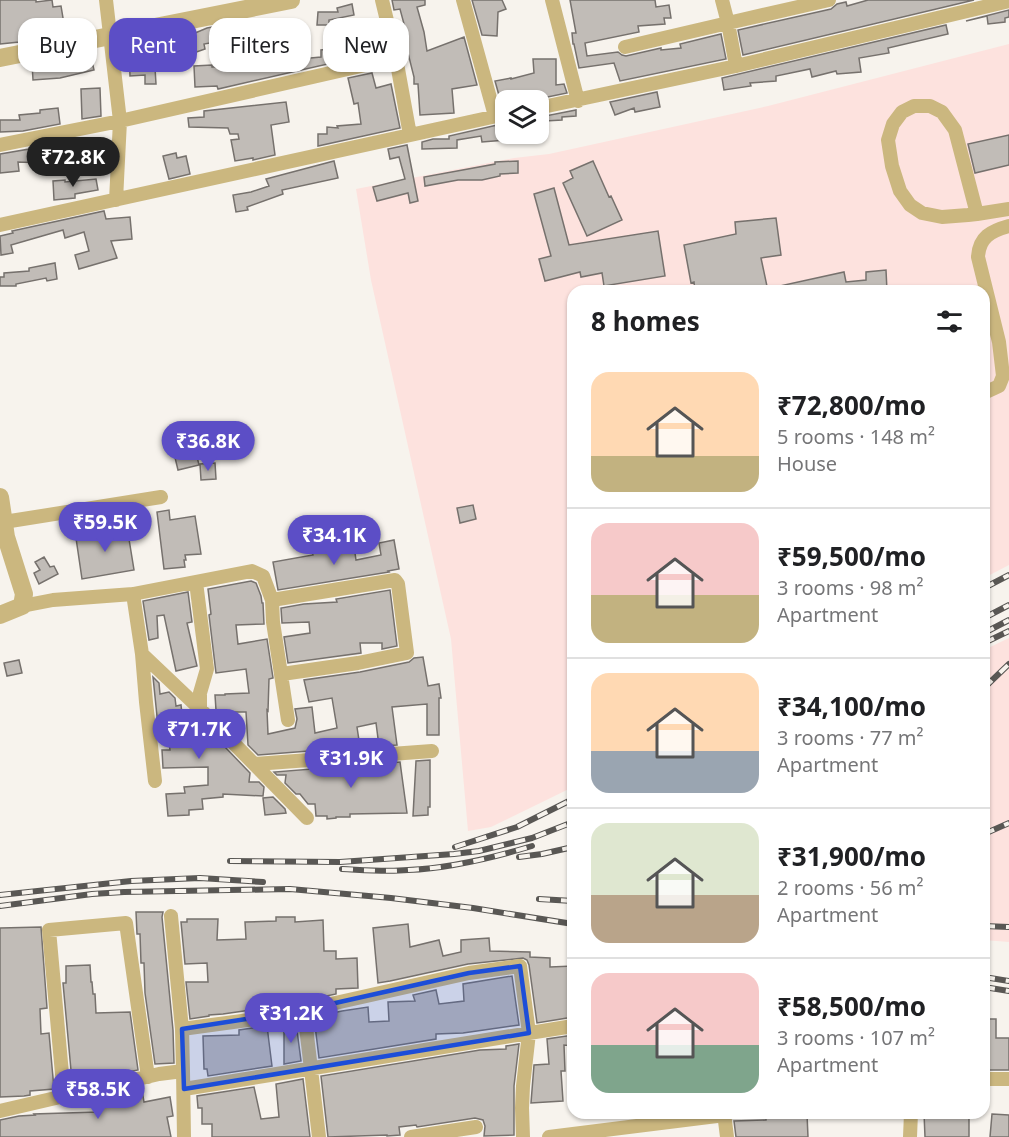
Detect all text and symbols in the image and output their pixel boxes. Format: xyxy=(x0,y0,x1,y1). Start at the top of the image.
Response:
chip: Buy xyxy=(18,18,97,72)
chip: Rent xyxy=(109,18,197,72)
chip: Filters xyxy=(209,18,311,72)
chip: New xyxy=(323,18,409,72)
map controls xyxy=(495,90,549,144)
button: layers xyxy=(495,90,549,144)
pin: ₹72.8K xyxy=(24,137,122,188)
text: ₹72.8K xyxy=(41,143,105,170)
text: 8 homes xyxy=(591,303,700,339)
icon: filters xyxy=(933,305,966,338)
text: ₹72,800/mo xyxy=(777,387,926,423)
icon: home xyxy=(639,396,711,468)
pin: ₹36.8K xyxy=(159,421,257,472)
text: 5 rooms · 148 m² xyxy=(777,423,935,450)
text: ₹36.8K xyxy=(176,427,240,454)
text: House xyxy=(777,450,837,477)
pin: ₹59.5K xyxy=(56,502,154,553)
text: ₹59.5K xyxy=(73,508,137,535)
pin: ₹34.1K xyxy=(285,515,383,566)
text: ₹34.1K xyxy=(302,521,366,548)
text: ₹59,500/mo xyxy=(777,538,926,574)
icon: home xyxy=(639,547,711,619)
text: 3 rooms · 98 m² xyxy=(777,574,924,601)
text: Apartment xyxy=(777,601,878,628)
text: ₹34,100/mo xyxy=(777,688,926,724)
icon: home xyxy=(639,697,711,769)
pin: ₹71.7K xyxy=(150,709,248,760)
text: ₹71.7K xyxy=(167,715,231,742)
text: 3 rooms · 77 m² xyxy=(777,724,924,751)
pin: ₹31.9K xyxy=(302,738,400,789)
text: ₹31.9K xyxy=(319,744,383,771)
text: Apartment xyxy=(777,751,878,778)
text: ₹31,900/mo xyxy=(777,838,926,874)
icon: home xyxy=(639,847,711,919)
text: 2 rooms · 56 m² xyxy=(777,874,924,901)
text: Apartment xyxy=(777,901,878,928)
text: ₹58,500/mo xyxy=(777,988,926,1024)
pin: ₹31.2K xyxy=(242,993,340,1044)
icon: home xyxy=(639,997,711,1069)
text: ₹31.2K xyxy=(259,999,323,1026)
text: 3 rooms · 107 m² xyxy=(777,1024,935,1051)
text: Apartment xyxy=(777,1051,878,1078)
pin: ₹58.5K xyxy=(49,1069,147,1120)
text: ₹58.5K xyxy=(66,1075,130,1102)

